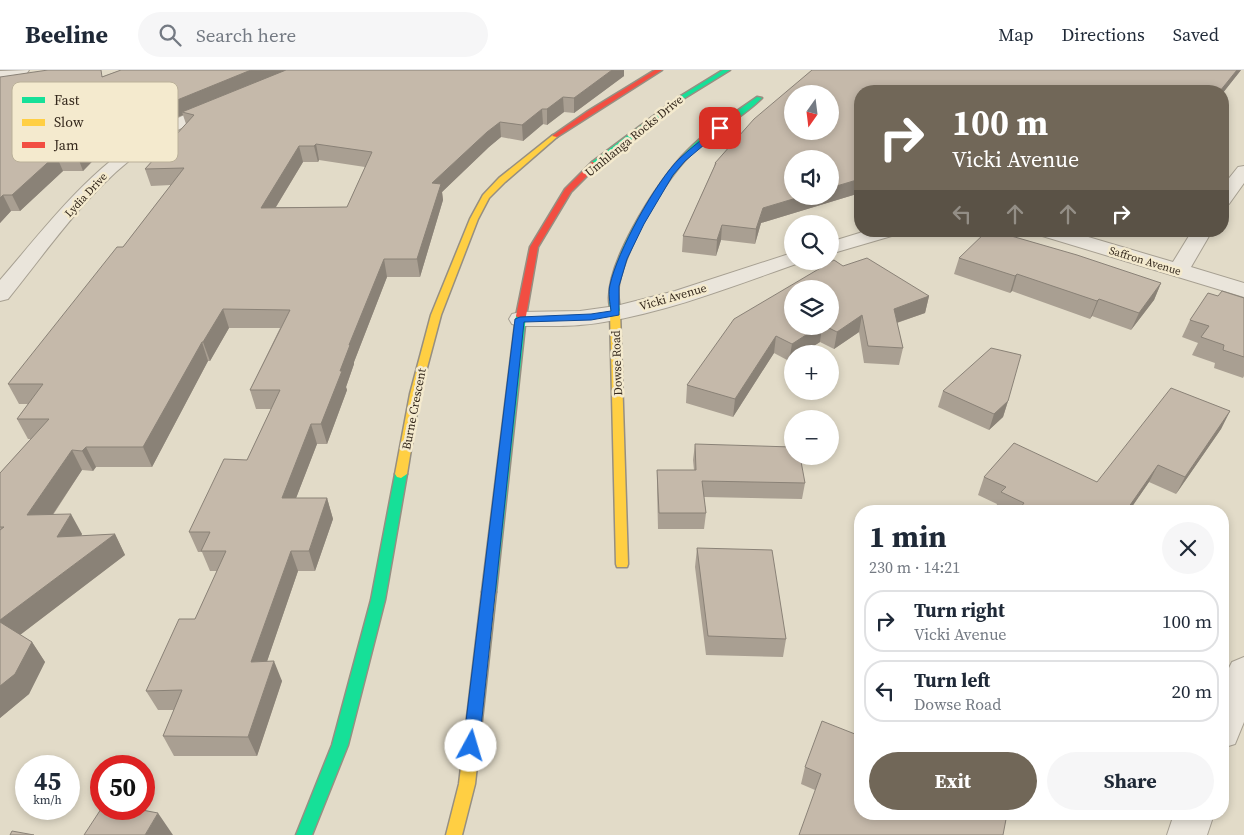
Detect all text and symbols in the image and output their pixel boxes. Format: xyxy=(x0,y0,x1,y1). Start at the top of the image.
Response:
search box xyxy=(138,12,488,57)
text: Beeline xyxy=(25,18,108,51)
icon: search xyxy=(156,21,184,49)
text: Search here xyxy=(196,22,296,48)
text: Map xyxy=(998,22,1034,47)
text: Directions xyxy=(1062,22,1145,47)
text: Saved xyxy=(1173,22,1219,47)
legend xyxy=(12,82,178,162)
north arrow xyxy=(784,85,839,140)
map controls xyxy=(784,85,839,465)
text: Fast xyxy=(54,90,80,110)
street label: Umhlanga Rocks Drive xyxy=(582,92,686,180)
text: 100 m xyxy=(952,99,1048,147)
icon: right xyxy=(869,105,934,170)
pin xyxy=(699,107,741,149)
text: Slow xyxy=(54,112,84,132)
icon: arrive xyxy=(706,114,734,142)
text: Jam xyxy=(53,135,79,155)
text: Vicki Avenue xyxy=(952,144,1079,174)
button: sound xyxy=(784,150,839,205)
street label: Lydia Drive xyxy=(61,169,111,221)
icon: left xyxy=(948,200,976,228)
icon: ahead xyxy=(1001,200,1029,228)
icon: ahead xyxy=(1054,200,1082,228)
icon: right xyxy=(1107,200,1135,228)
button: search xyxy=(784,215,839,270)
street label: Saffron Avenue xyxy=(1107,243,1183,279)
street label: Vicki Avenue xyxy=(637,280,709,314)
button: layers xyxy=(784,280,839,335)
street label: Dowse Road xyxy=(608,330,626,396)
button: + xyxy=(784,345,839,400)
street label: Burne Crescent xyxy=(398,367,430,451)
button: − xyxy=(784,410,839,465)
text: 1 min xyxy=(869,516,947,557)
button: close xyxy=(1162,522,1214,574)
text: 230 m · 14:21 xyxy=(869,556,960,578)
text: Turn right xyxy=(914,597,1005,623)
icon: right xyxy=(871,607,899,635)
text: 100 m xyxy=(1162,608,1212,634)
text: Vicki Avenue xyxy=(914,623,1006,645)
text: Turn left xyxy=(914,667,990,693)
icon: left xyxy=(871,677,899,705)
text: 20 m xyxy=(1171,678,1212,704)
text: Dowse Road xyxy=(914,693,1001,715)
position arrow xyxy=(444,719,496,771)
button: Exit xyxy=(869,752,1037,810)
button: Share xyxy=(1047,752,1214,810)
speed limit sign: 50 xyxy=(90,755,155,820)
text: 45 xyxy=(34,764,61,798)
text: km/h xyxy=(33,792,62,808)

